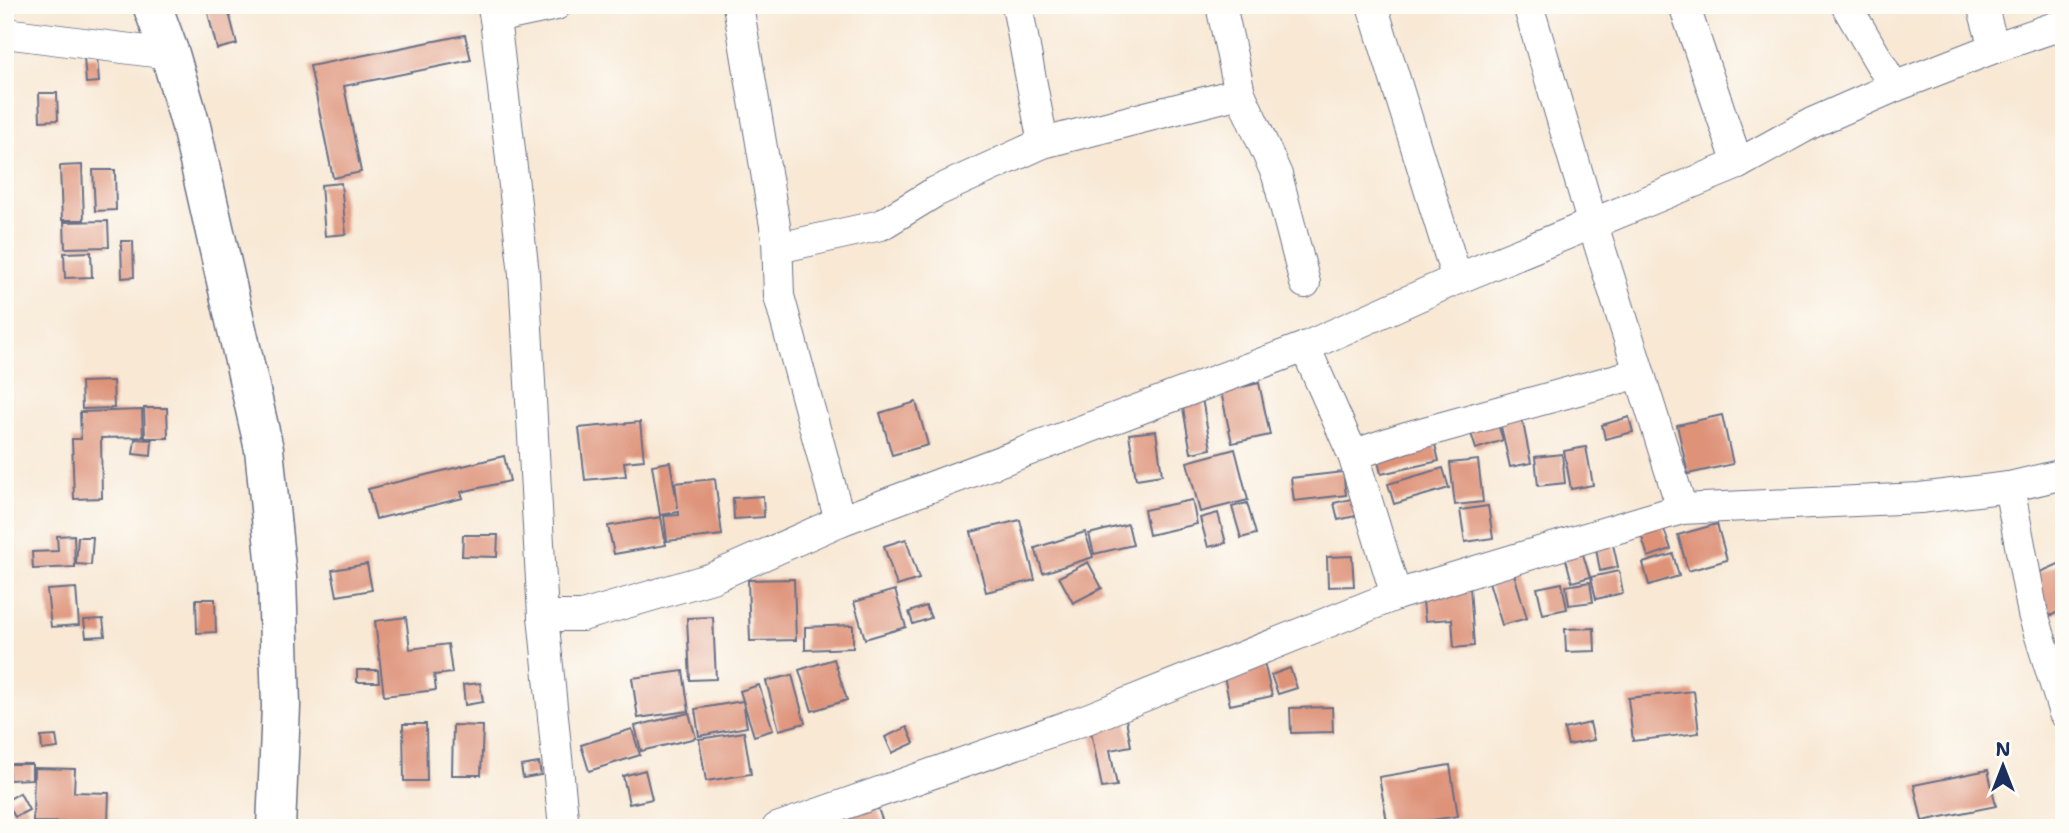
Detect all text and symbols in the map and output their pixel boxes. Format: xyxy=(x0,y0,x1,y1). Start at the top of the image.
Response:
north arrow xyxy=(1968,732,2038,802)
text: N xyxy=(1995,737,2011,762)

